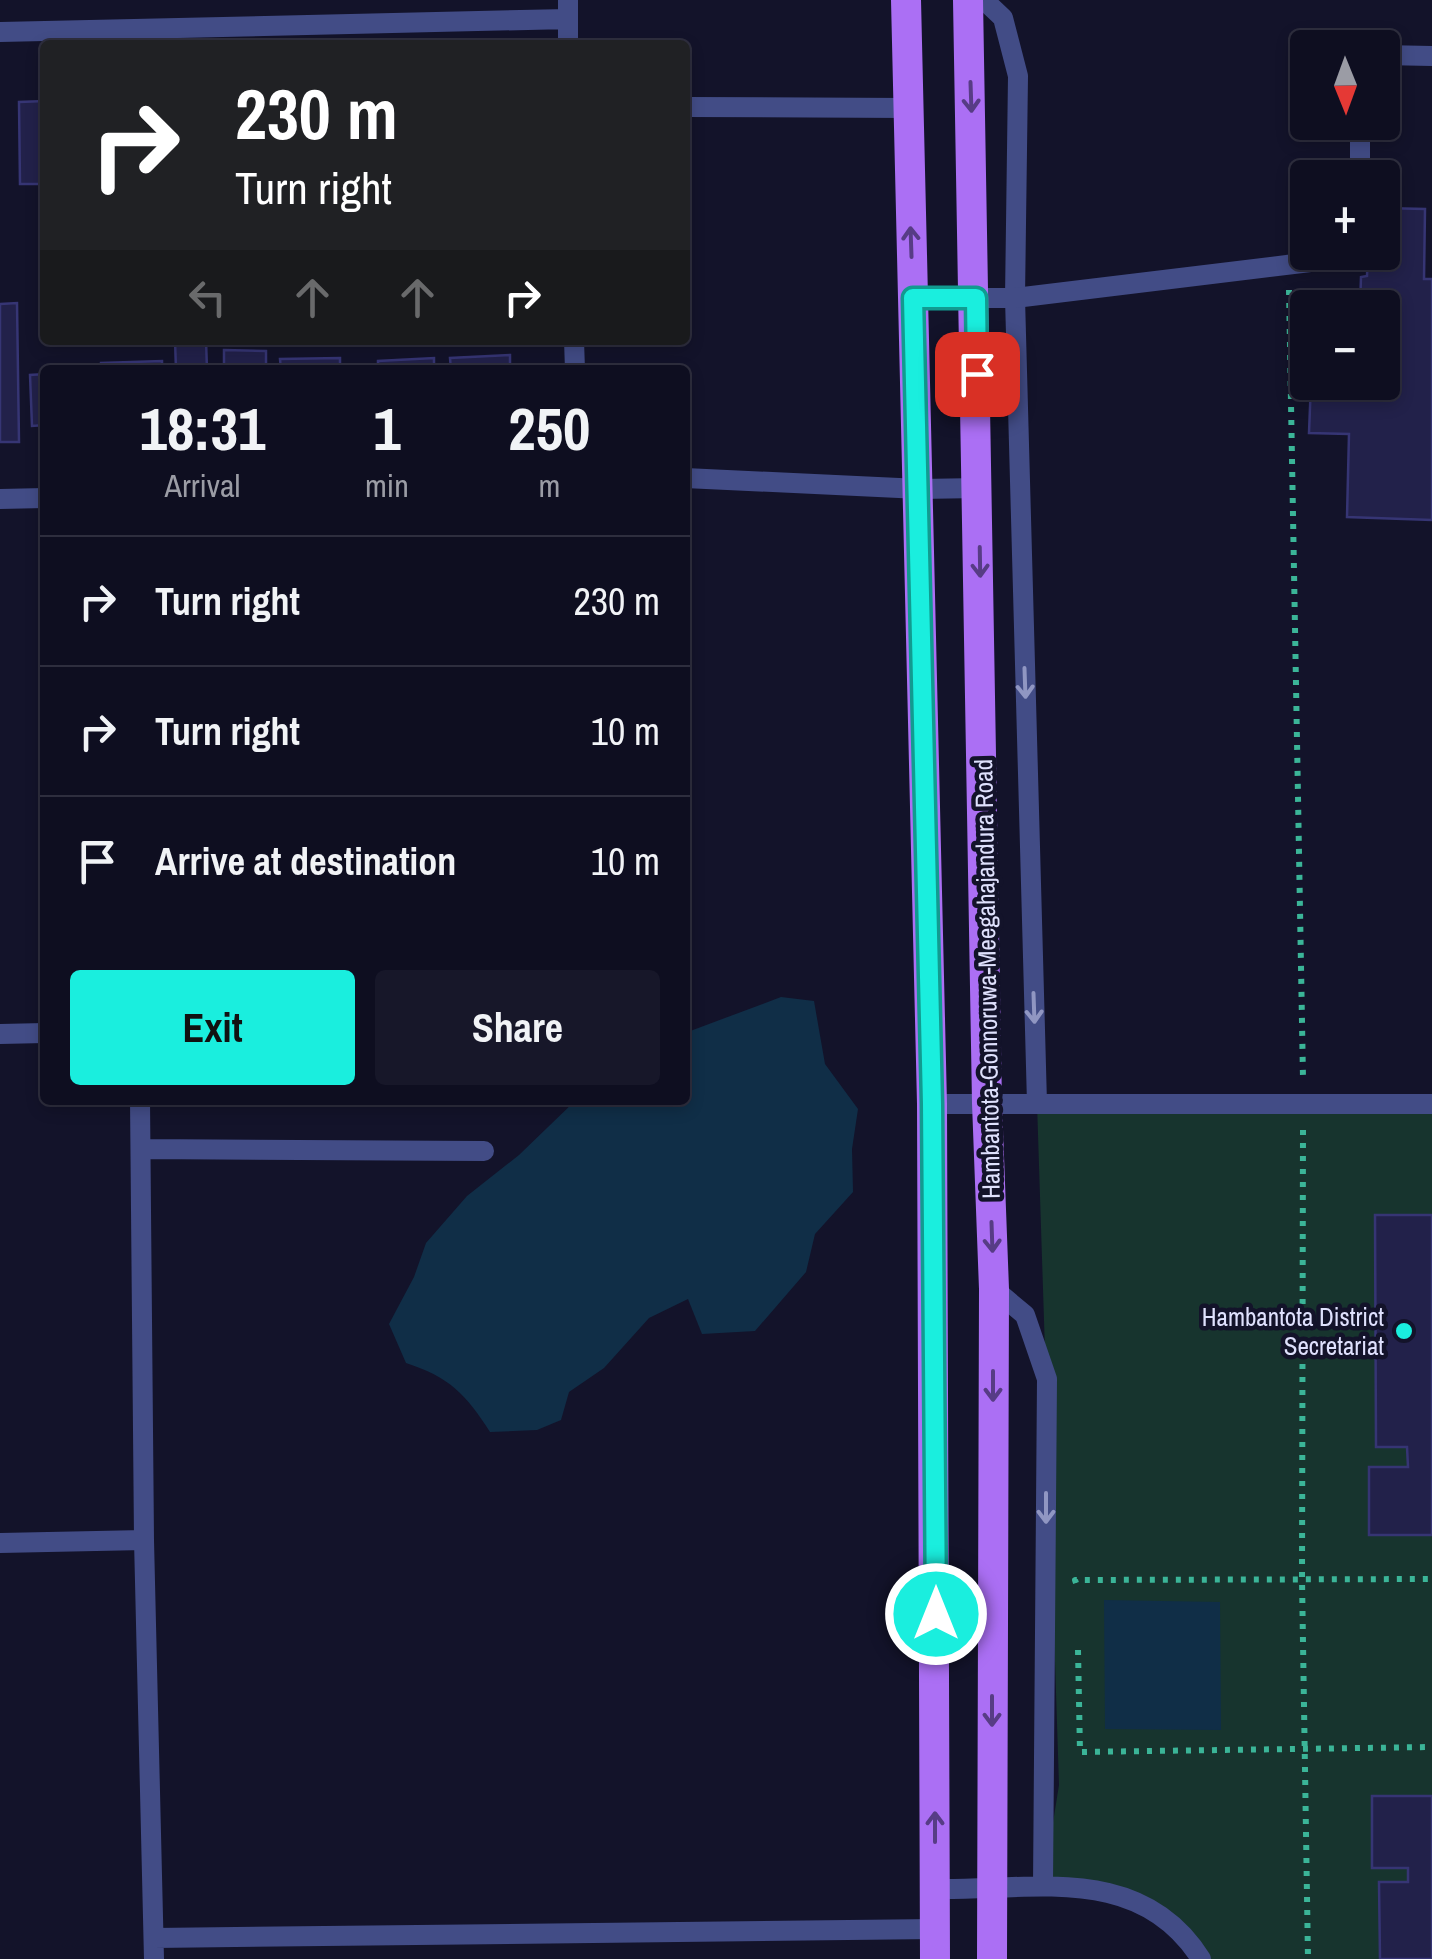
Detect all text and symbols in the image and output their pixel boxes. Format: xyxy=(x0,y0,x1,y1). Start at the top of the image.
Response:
north arrow xyxy=(1290,30,1400,140)
map controls xyxy=(1290,30,1400,400)
text: 230 m xyxy=(235,67,398,161)
icon: right xyxy=(70,80,200,210)
one-way arrow xyxy=(962,81,981,113)
text: Turn right xyxy=(235,157,392,218)
button: + xyxy=(1290,160,1400,270)
one-way arrow xyxy=(902,226,921,258)
icon: left xyxy=(180,270,235,325)
icon: ahead xyxy=(285,270,340,325)
icon: ahead xyxy=(390,270,445,325)
icon: right xyxy=(495,270,550,325)
button: − xyxy=(1290,290,1400,400)
pin xyxy=(935,332,1020,417)
icon: arrive xyxy=(950,347,1005,402)
text: 18:31 xyxy=(140,388,265,469)
text: 1 xyxy=(373,388,401,469)
text: 250 xyxy=(508,388,590,469)
text: Arrival xyxy=(165,464,240,507)
text: min xyxy=(365,464,409,507)
text: m xyxy=(538,464,560,507)
one-way arrow xyxy=(970,546,990,578)
icon: right xyxy=(70,574,125,629)
text: Turn right xyxy=(155,576,300,627)
text: 230 m xyxy=(573,576,660,627)
one-way arrow xyxy=(1016,666,1035,698)
icon: right xyxy=(70,704,125,759)
text: Turn right xyxy=(155,706,300,757)
text: 10 m xyxy=(591,706,660,757)
street label: Hambantota-Gonnoruwa-Meegahajandura Road xyxy=(966,759,1008,1199)
icon: arrive xyxy=(70,834,125,889)
text: Arrive at destination xyxy=(155,836,456,887)
text: 10 m xyxy=(591,836,660,887)
button: Exit xyxy=(70,970,355,1085)
button: Share xyxy=(375,970,660,1085)
one-way arrow xyxy=(1025,991,1044,1023)
one-way arrow xyxy=(983,1221,1002,1253)
place label: Hambantota District Secretariat xyxy=(1202,1300,1384,1363)
marker: Hambantota District Secretariat xyxy=(1393,1320,1415,1342)
one-way arrow xyxy=(984,1370,1002,1402)
one-way arrow xyxy=(1036,1490,1056,1523)
position arrow xyxy=(884,1562,988,1666)
one-way arrow xyxy=(982,1694,1002,1727)
one-way arrow xyxy=(926,1811,944,1844)

